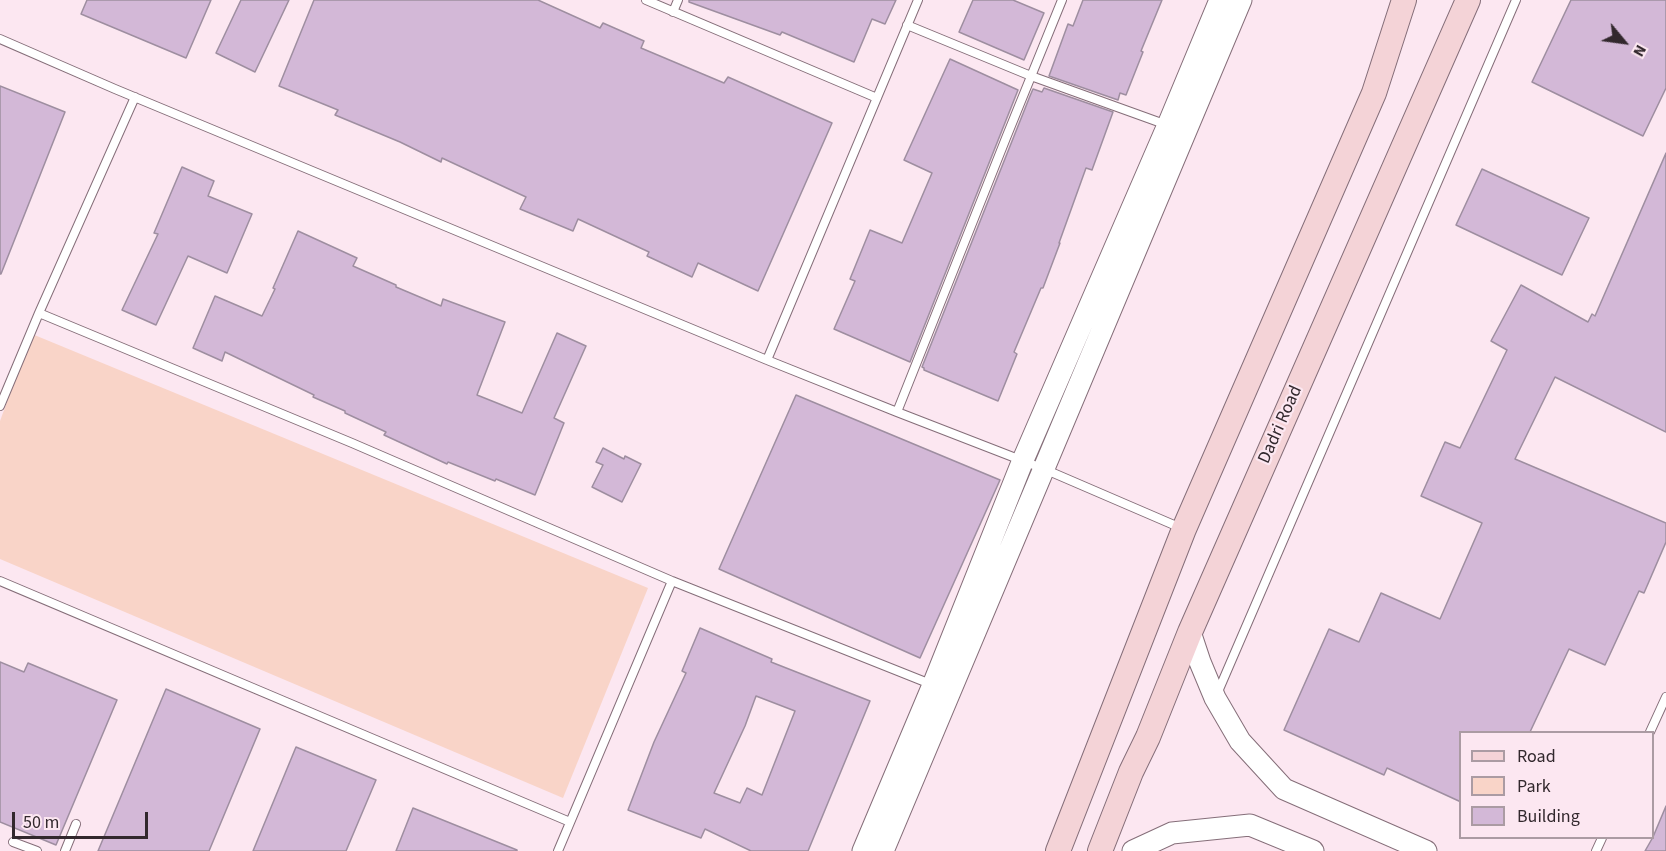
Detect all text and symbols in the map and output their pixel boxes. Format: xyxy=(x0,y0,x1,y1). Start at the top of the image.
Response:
north arrow xyxy=(1594,12,1654,72)
text: N xyxy=(1628,41,1652,61)
street label: Dadri Road xyxy=(1254,383,1308,467)
legend xyxy=(1459,731,1654,839)
text: Road xyxy=(1517,744,1556,769)
text: Park xyxy=(1517,774,1551,799)
scale bar xyxy=(15,800,152,838)
text: Building xyxy=(1517,804,1580,829)
text: 50 m xyxy=(23,810,59,835)

